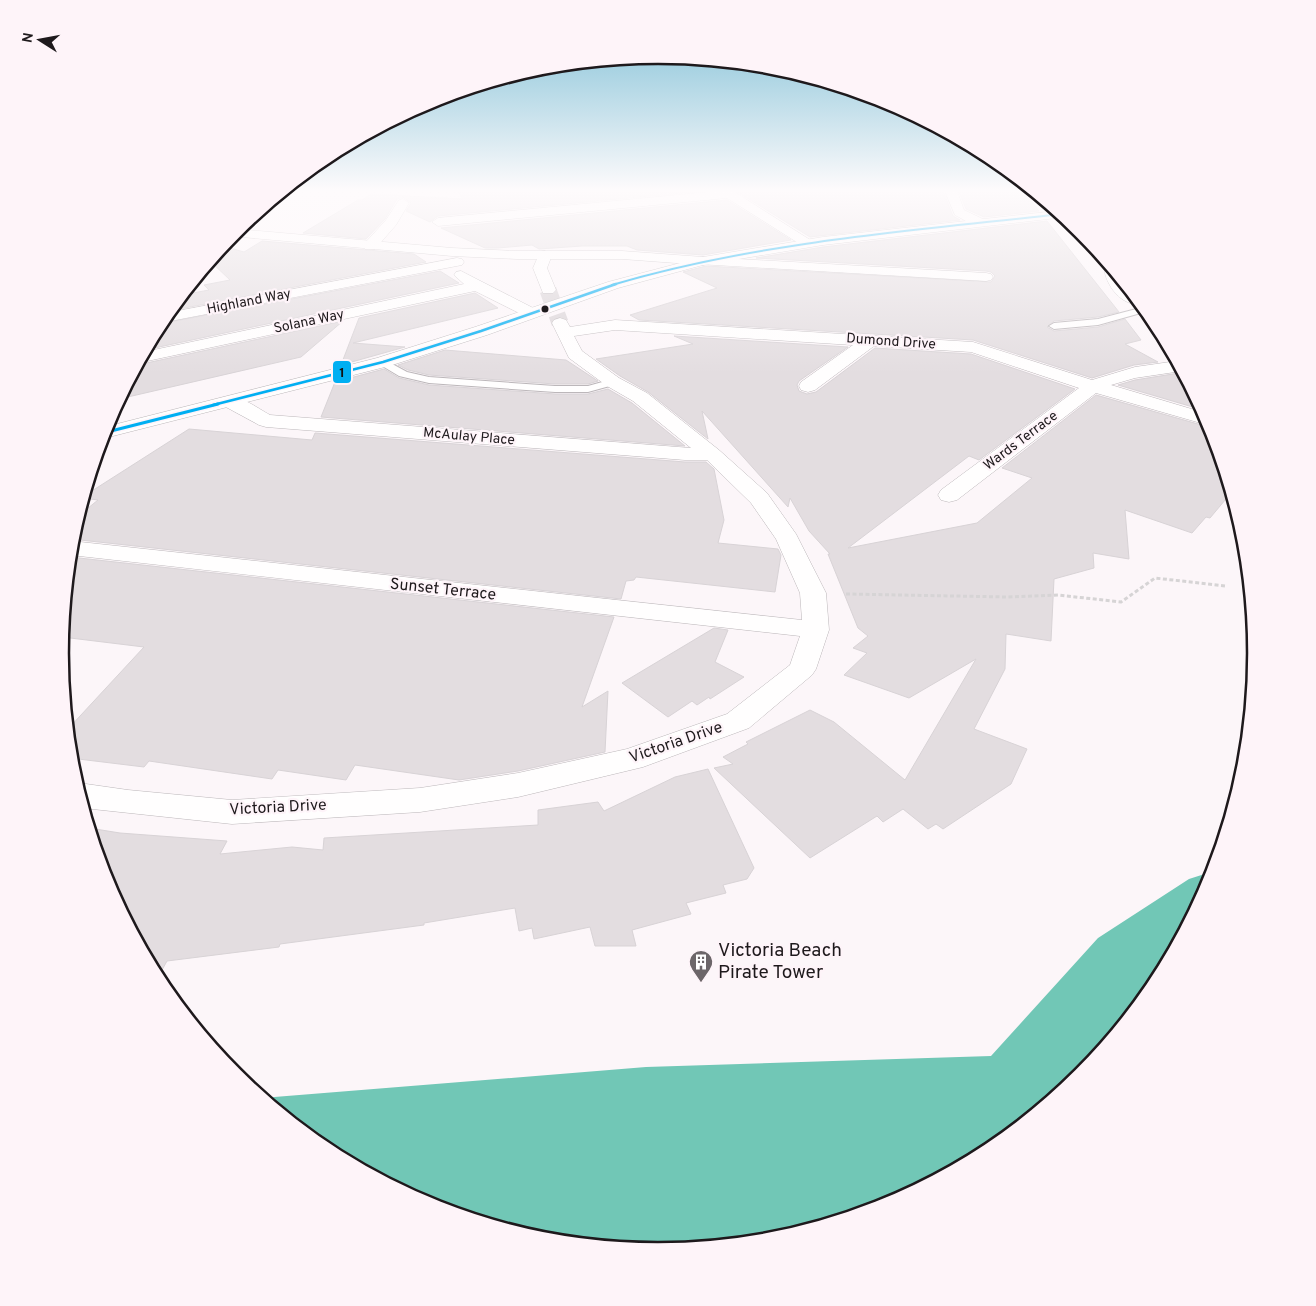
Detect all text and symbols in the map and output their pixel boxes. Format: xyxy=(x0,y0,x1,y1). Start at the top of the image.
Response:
north arrow xyxy=(15,15,65,65)
text: N xyxy=(19,31,38,44)
street label: Highland Way xyxy=(205,286,293,318)
unlabelled marker xyxy=(540,304,550,314)
street label: Solana Way xyxy=(272,306,346,338)
street label: Dumond Drive xyxy=(846,330,936,354)
line badge: 1 xyxy=(332,360,352,384)
text: 1 xyxy=(339,365,345,382)
street label: Wards Terrace xyxy=(981,408,1061,474)
street label: McAulay Place xyxy=(422,425,516,449)
street label: Sunset Terrace xyxy=(389,574,497,606)
street label: Victoria Drive xyxy=(627,718,725,768)
street label: Victoria Drive xyxy=(229,795,327,821)
place label: Victoria Beach Pirate Tower xyxy=(718,939,842,985)
building icon: Victoria Beach Pirate Tower xyxy=(688,949,714,983)

